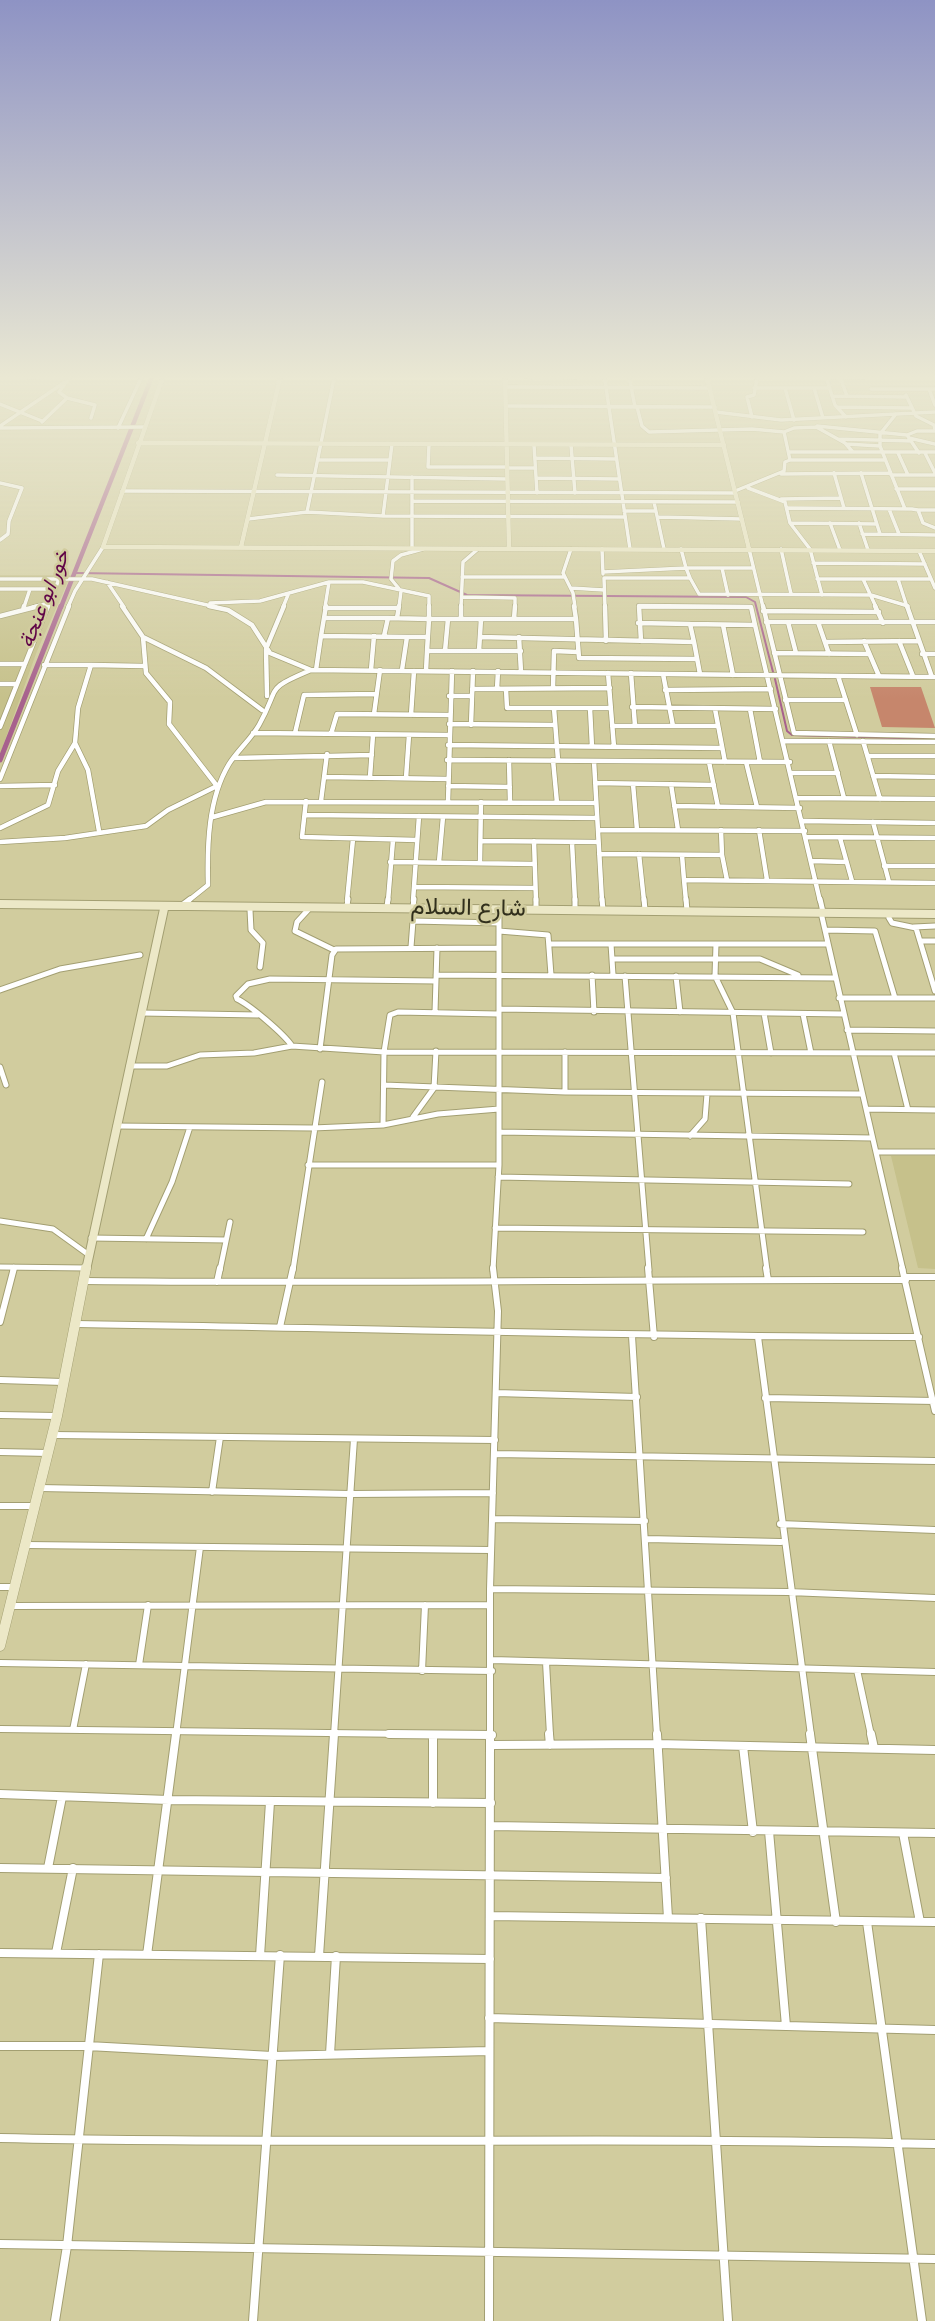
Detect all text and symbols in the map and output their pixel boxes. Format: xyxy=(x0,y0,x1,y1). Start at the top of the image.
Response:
water label: خور ابو عنجة xyxy=(14,546,76,652)
street label: شارع السلام xyxy=(410,893,526,923)

